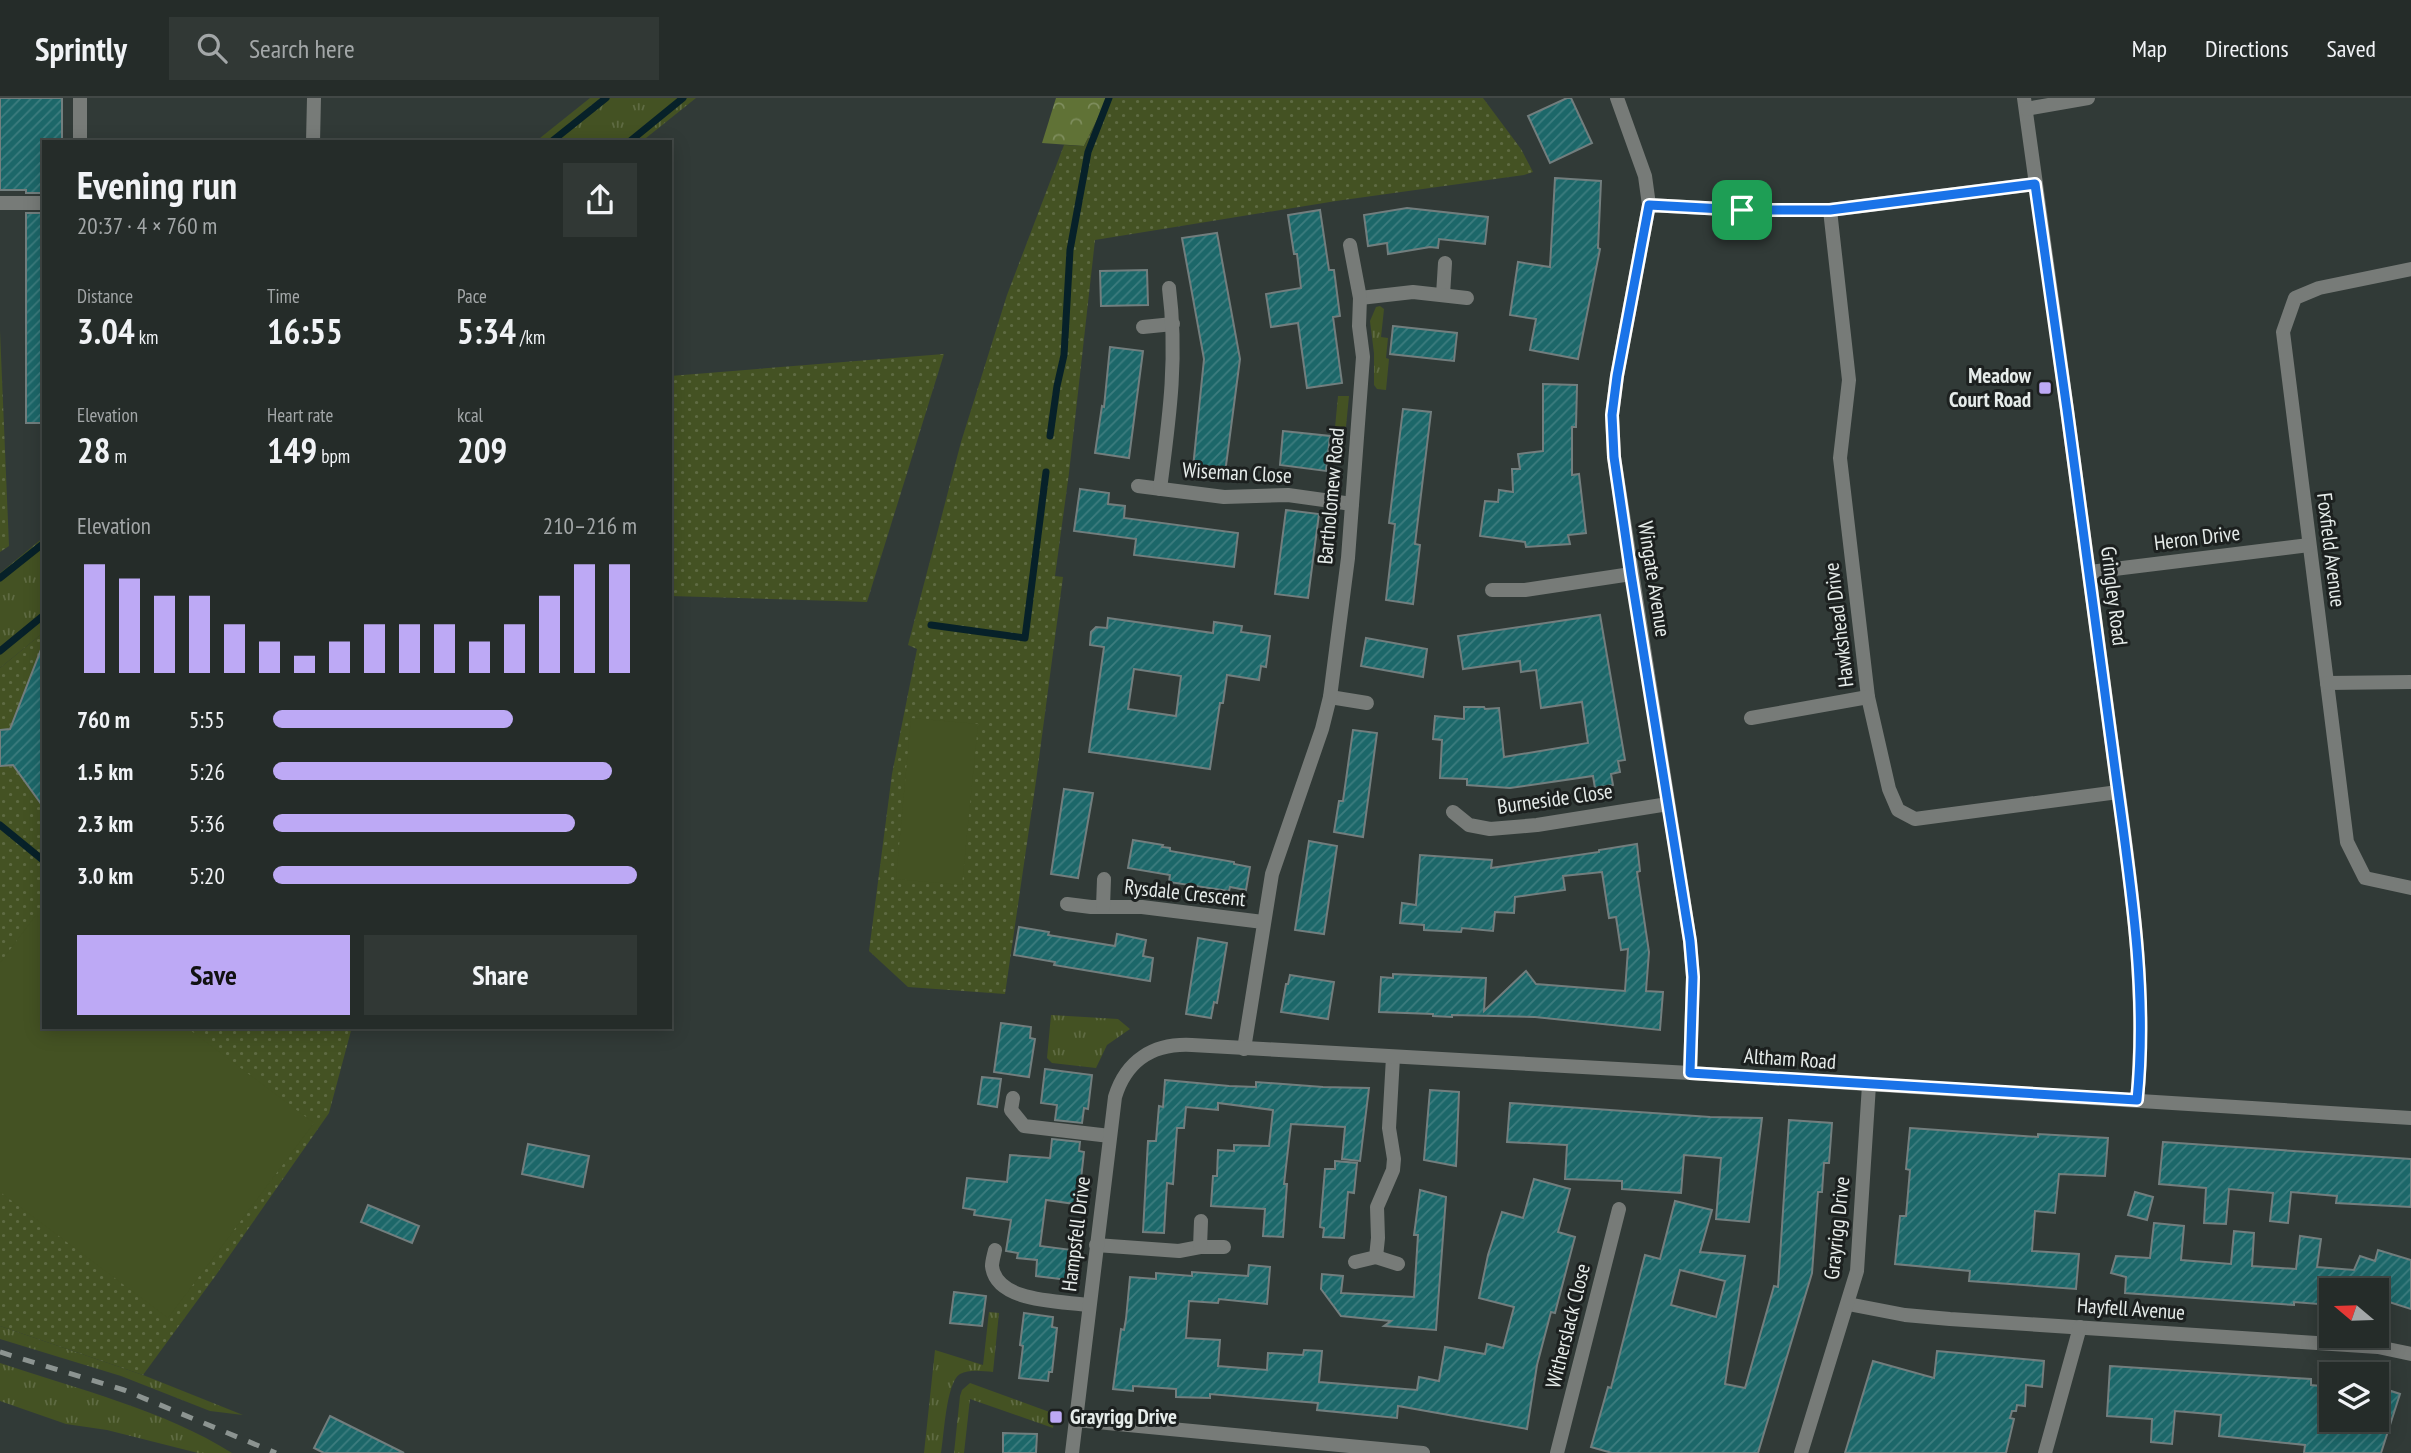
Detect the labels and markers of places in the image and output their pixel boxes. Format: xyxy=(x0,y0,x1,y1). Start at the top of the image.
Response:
pin xyxy=(1712,180,1772,240)
place label: Meadow Court Road xyxy=(1949,362,2031,413)
marker: Meadow Court Road xyxy=(2037,380,2053,396)
place label: Grayrigg Drive xyxy=(1070,1403,1177,1430)
marker: Grayrigg Drive xyxy=(1048,1409,1064,1425)

